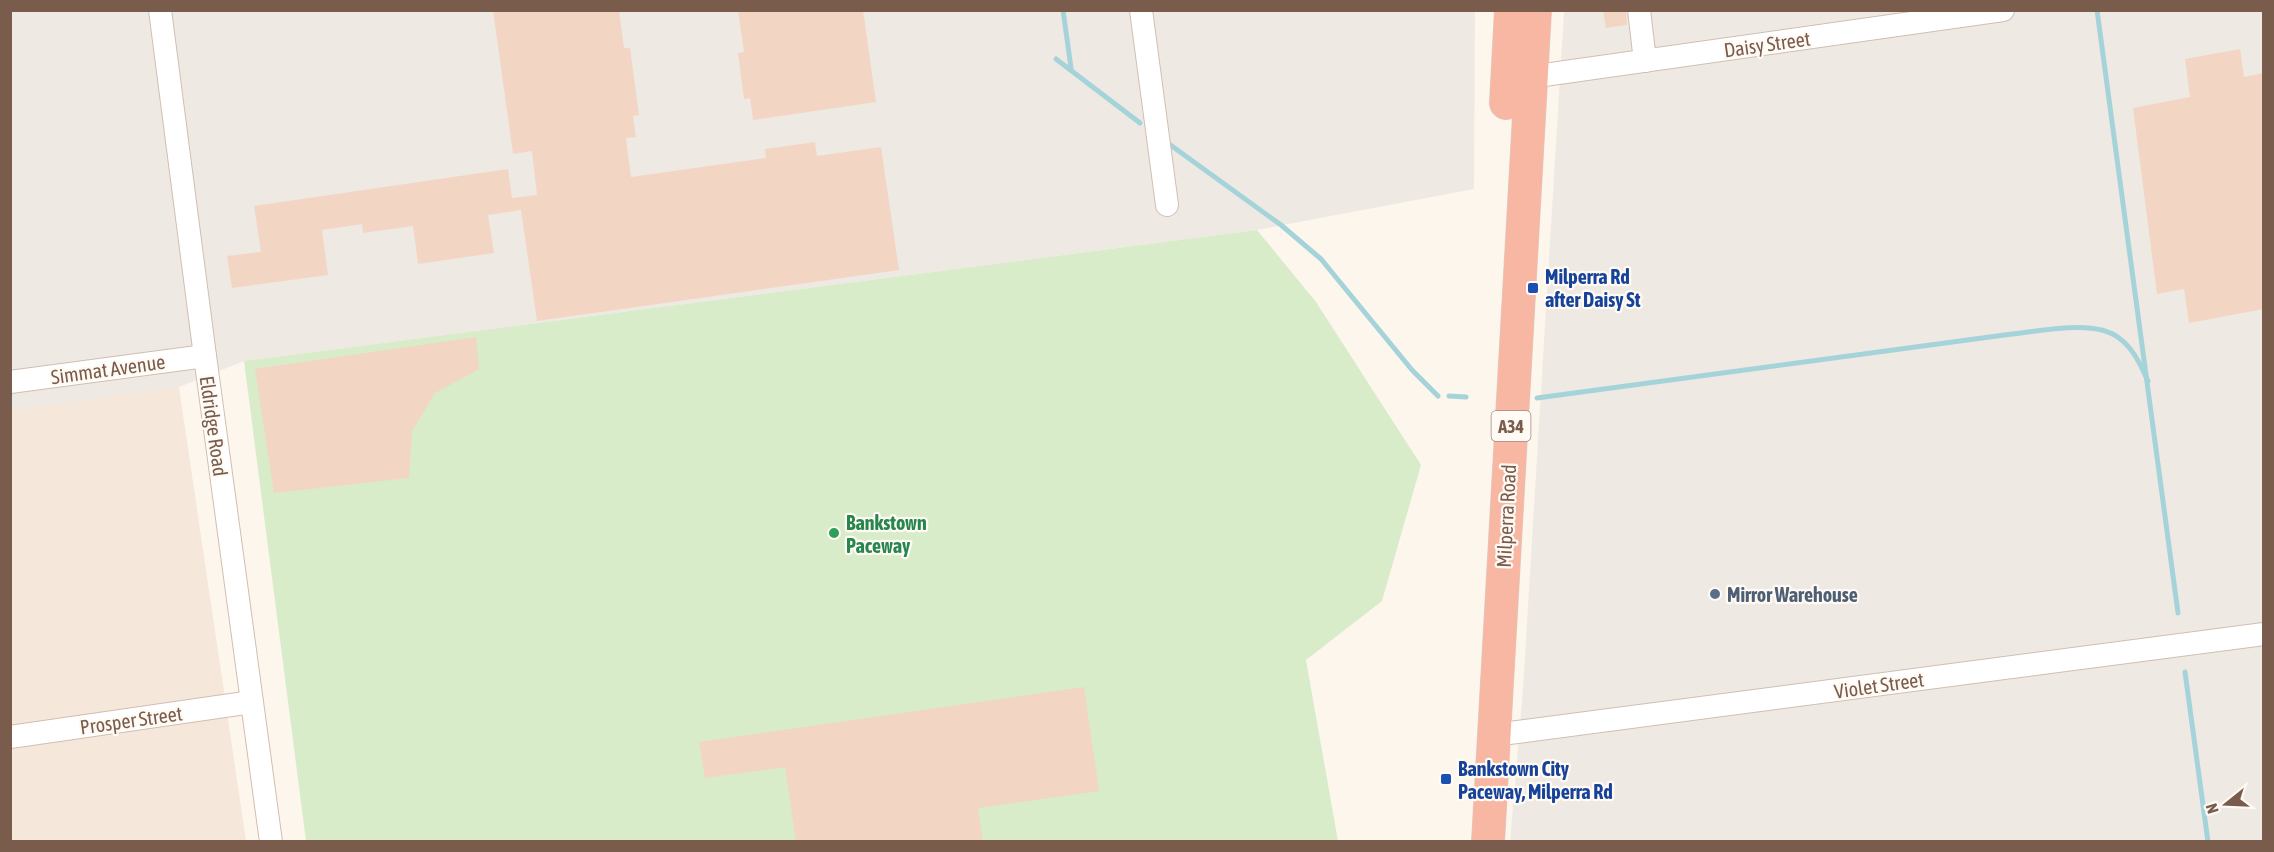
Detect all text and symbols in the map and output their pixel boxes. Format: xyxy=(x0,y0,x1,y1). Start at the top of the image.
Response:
street label: Daisy Street xyxy=(1722,27,1812,61)
place label: Milperra Rd after Daisy St xyxy=(1545,265,1641,311)
marker: Milperra Rd after Daisy St xyxy=(1526,281,1540,295)
street label: Simmat Avenue xyxy=(49,350,167,388)
street label: Eldridge Road xyxy=(196,374,232,478)
road number: A34 xyxy=(1492,411,1530,441)
street label: Milperra Road xyxy=(1492,464,1520,568)
place label: Bankstown Paceway xyxy=(846,511,927,557)
marker: Bankstown Paceway xyxy=(827,526,841,540)
place label: Mirror Warehouse xyxy=(1727,583,1858,606)
marker: Mirror Warehouse xyxy=(1708,587,1722,601)
street label: Violet Street xyxy=(1833,667,1926,703)
street label: Prosper Street xyxy=(78,701,184,739)
place label: Bankstown City Paceway, Milperra Rd xyxy=(1458,757,1613,803)
marker: Bankstown City Paceway, Milperra Rd xyxy=(1439,772,1453,786)
north arrow xyxy=(2196,774,2256,834)
text: N xyxy=(2202,801,2222,816)

